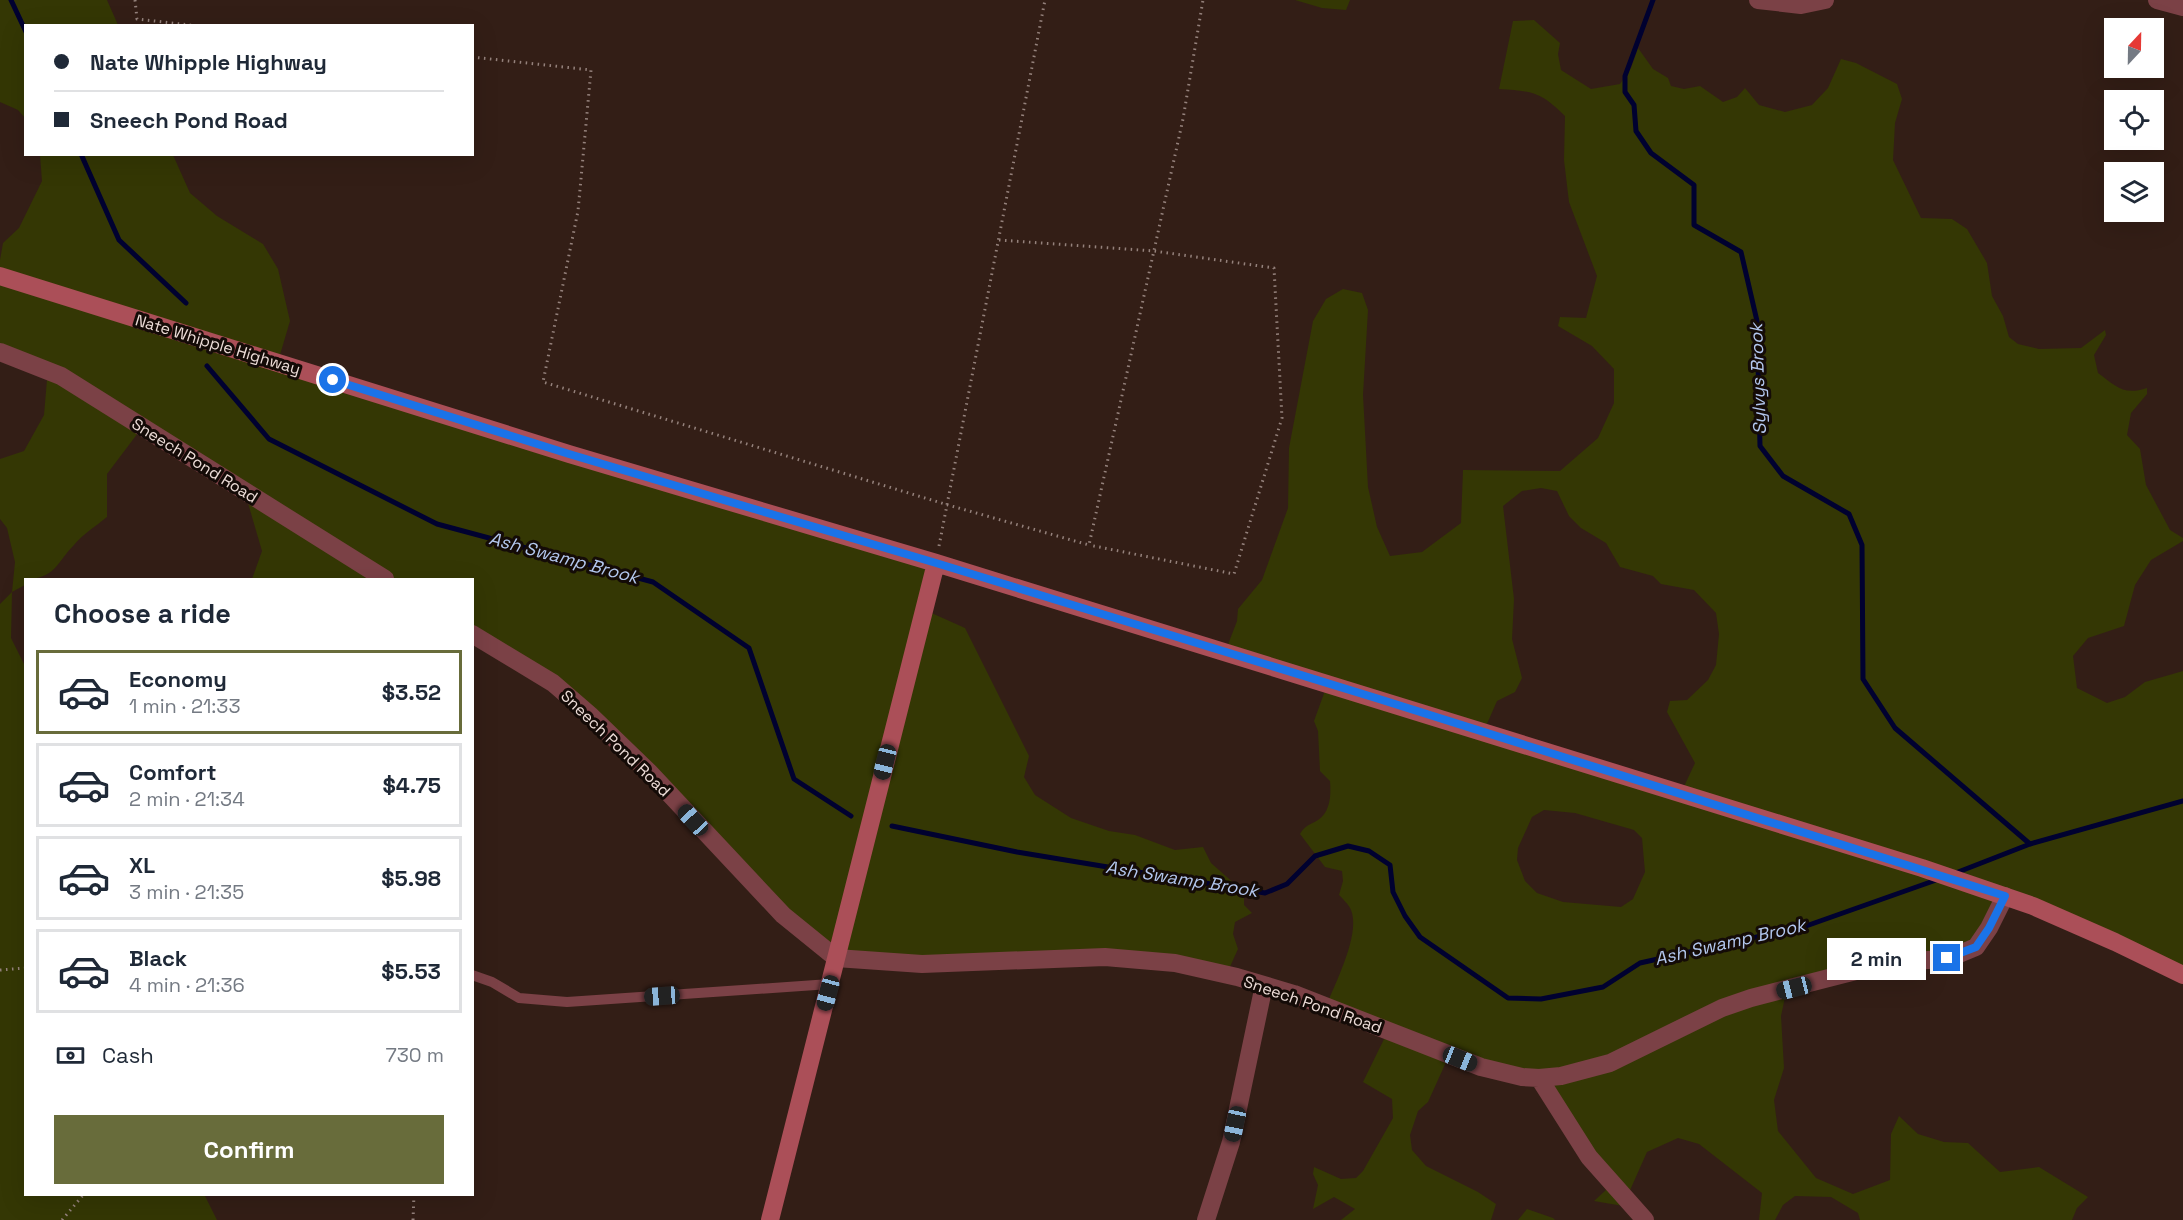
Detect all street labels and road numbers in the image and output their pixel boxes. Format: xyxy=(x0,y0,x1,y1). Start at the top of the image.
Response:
street label: Nate Whipple Highway xyxy=(133,309,303,380)
street label: Sneech Pond Road xyxy=(128,413,262,508)
street label: Sneech Pond Road xyxy=(556,686,675,801)
street label: Sneech Pond Road xyxy=(1241,971,1385,1038)

